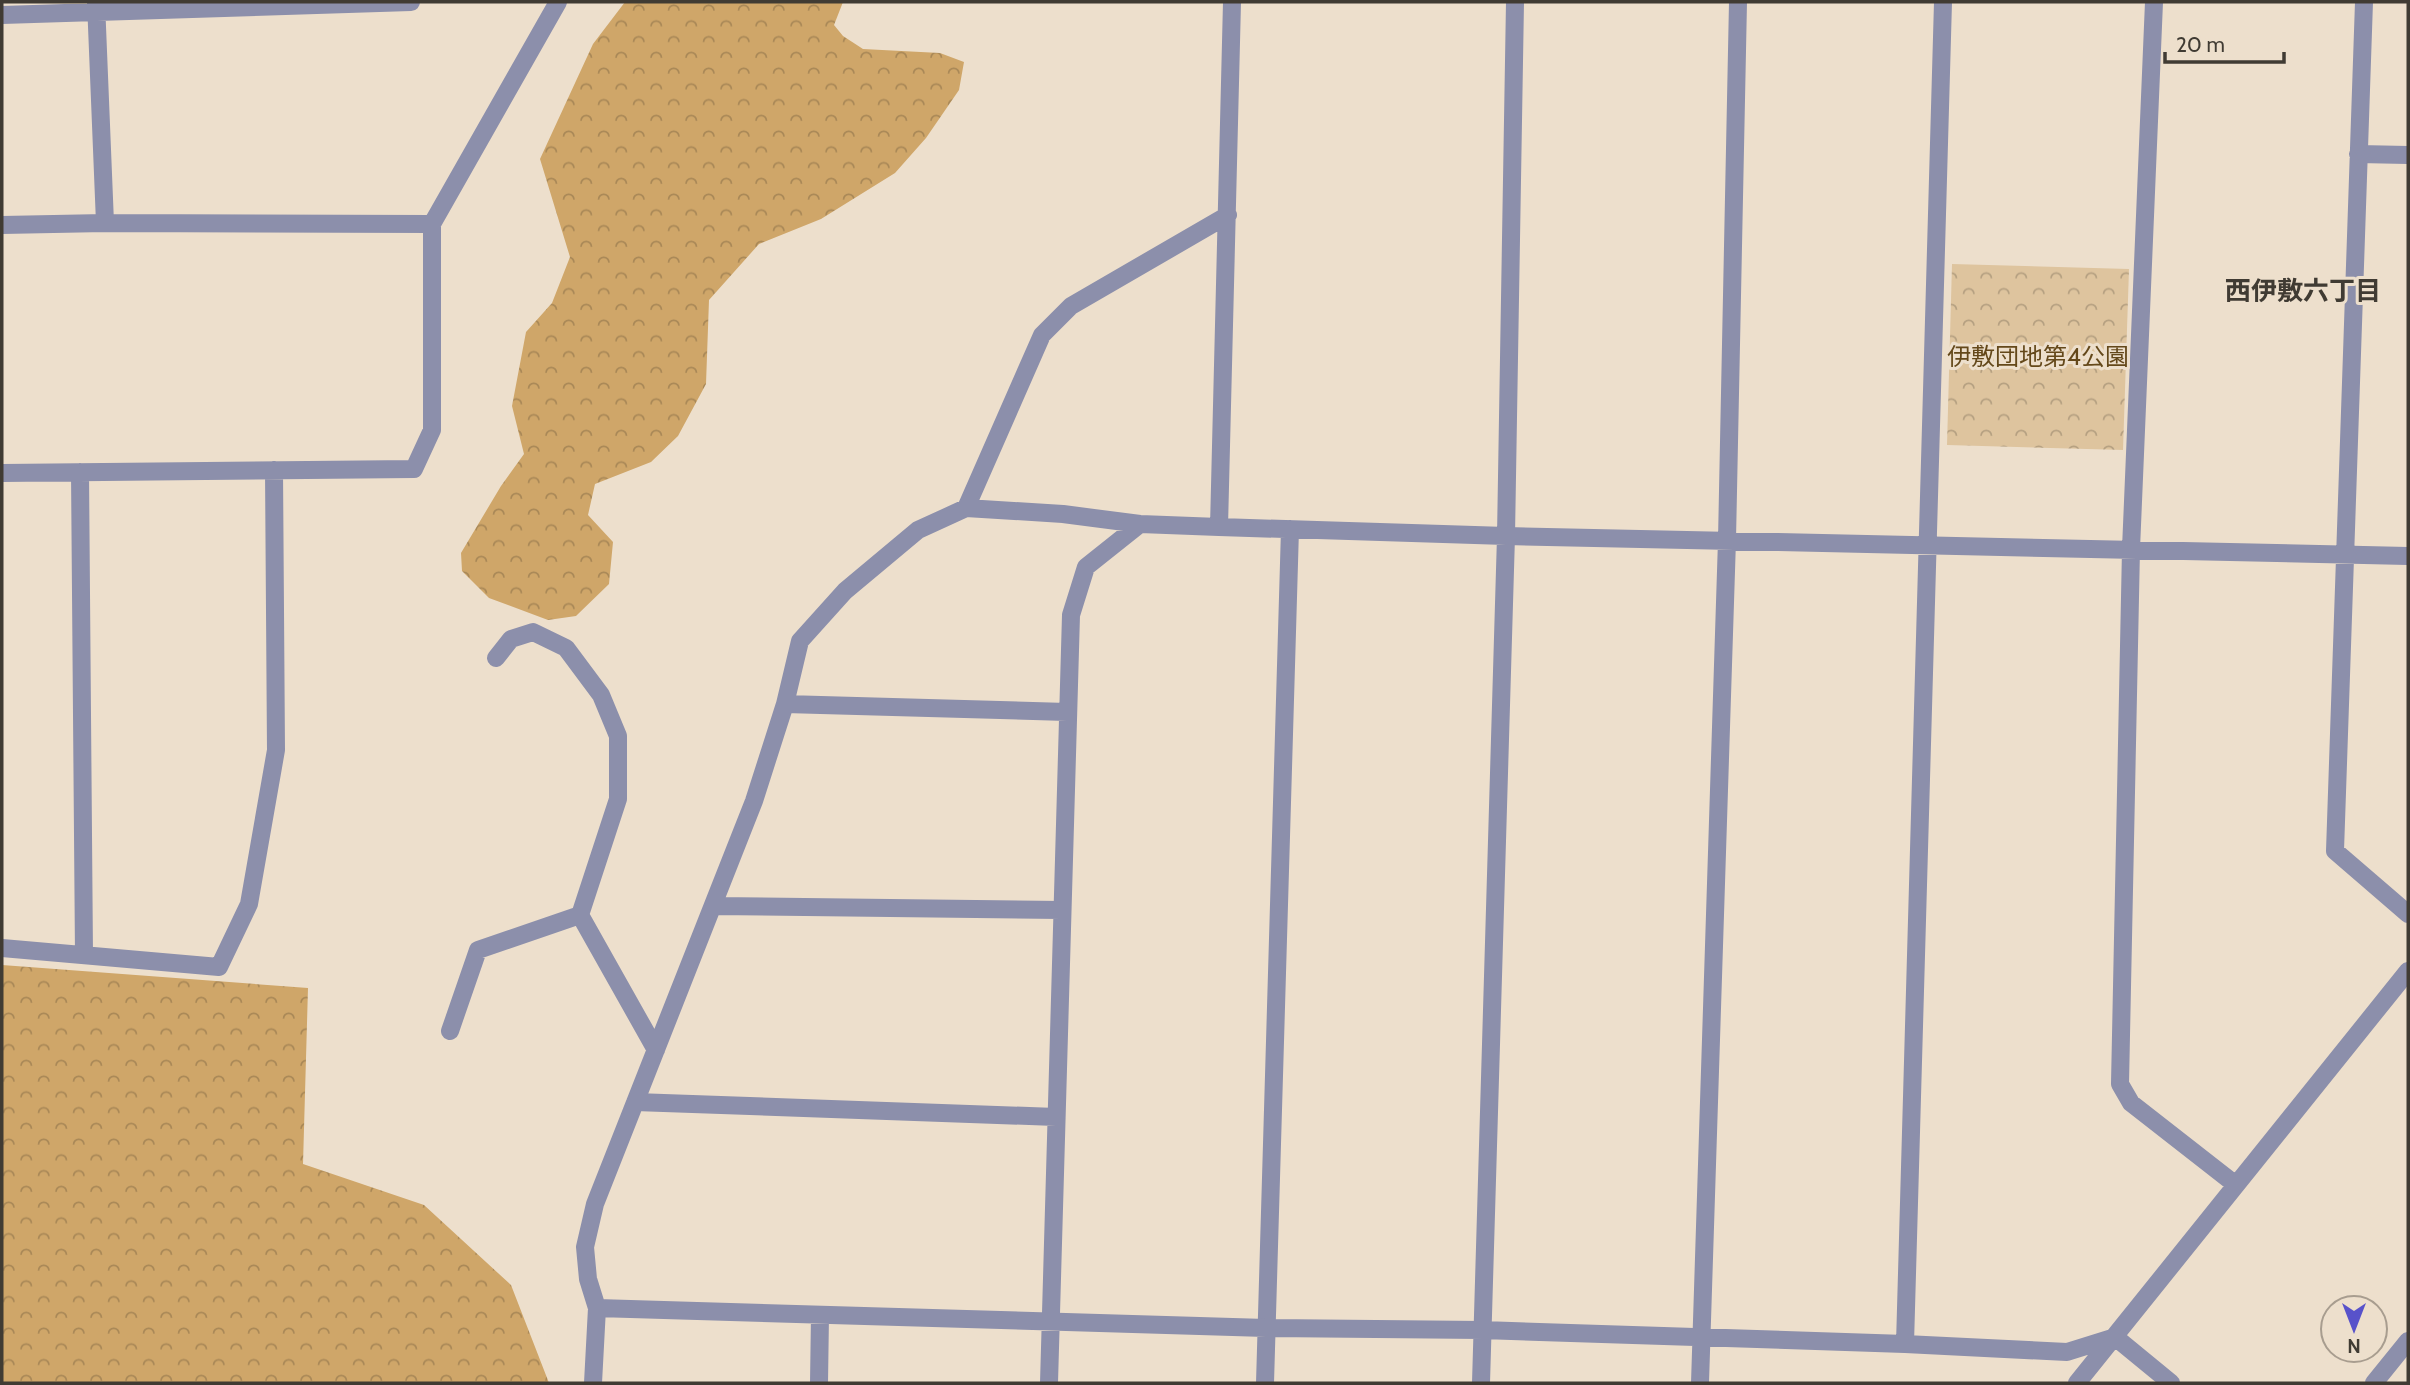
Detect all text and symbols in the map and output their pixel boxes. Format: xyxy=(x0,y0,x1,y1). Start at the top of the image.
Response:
scale bar xyxy=(2165,21,2284,65)
text: 20 m xyxy=(2176,32,2225,57)
district label: 西伊敷六丁目 xyxy=(2225,275,2381,307)
park label: 伊敷団地第4公園 xyxy=(1947,342,2129,371)
north arrow xyxy=(2319,1294,2389,1364)
text: N xyxy=(2347,1334,2361,1357)

